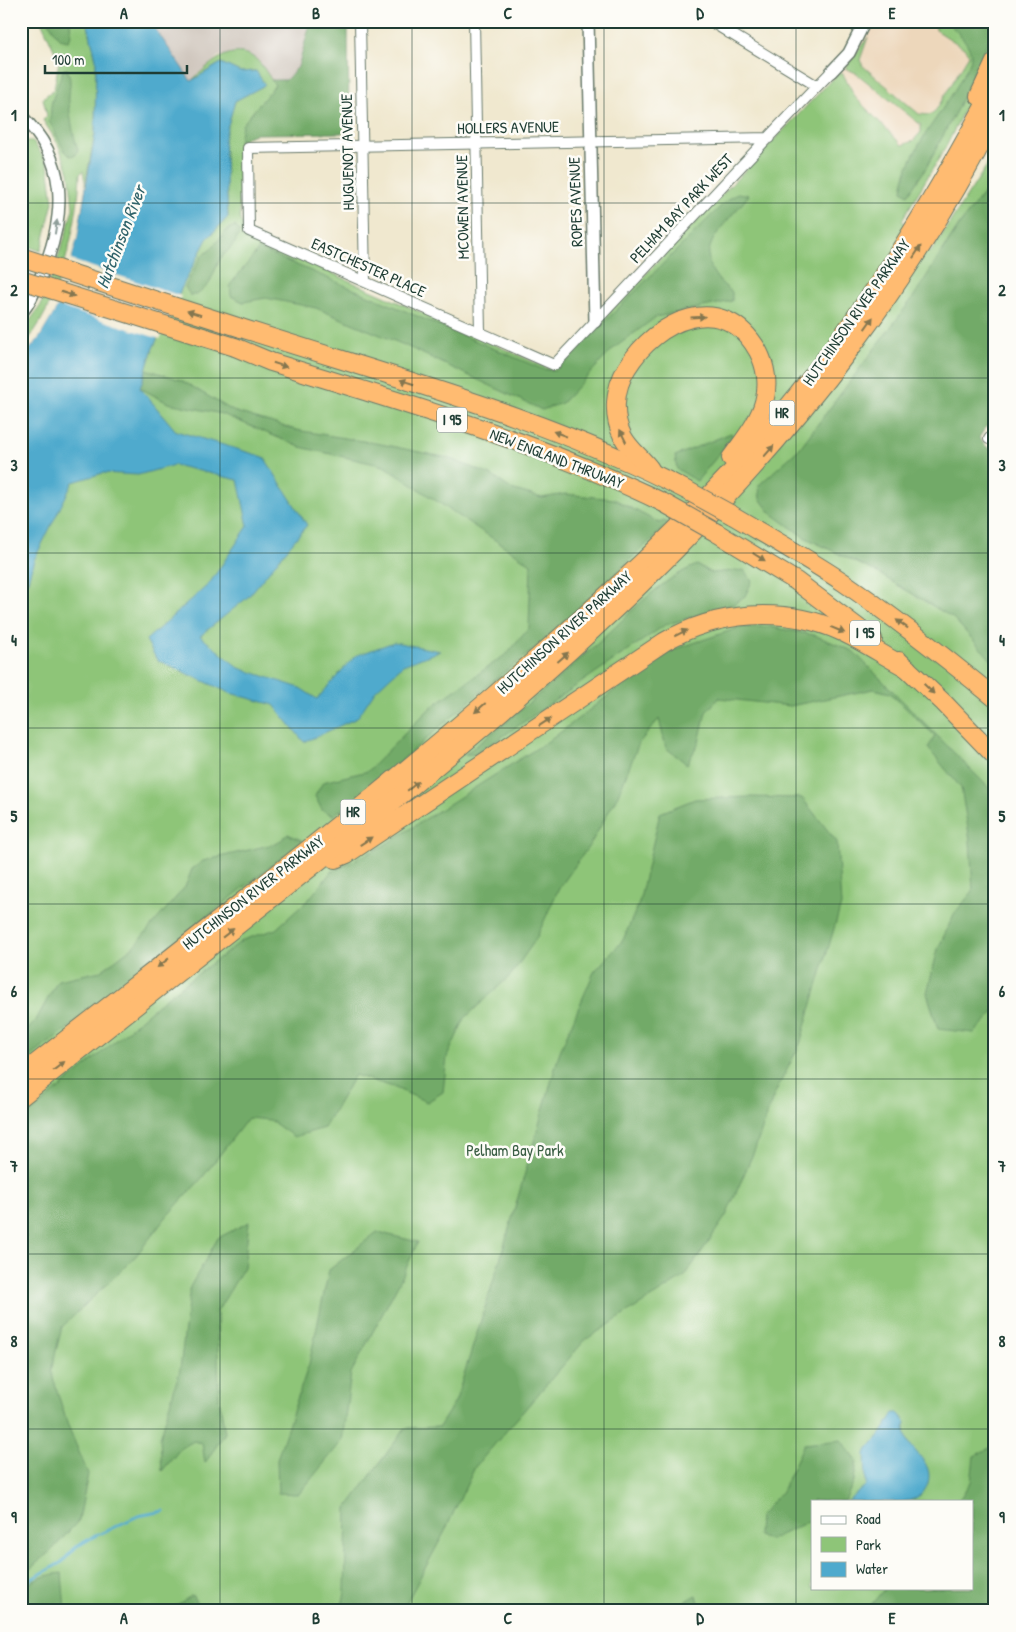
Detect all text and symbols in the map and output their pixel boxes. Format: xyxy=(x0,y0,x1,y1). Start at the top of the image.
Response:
text: A xyxy=(120,2,128,24)
text: B xyxy=(312,2,320,24)
text: C xyxy=(504,2,513,24)
text: D xyxy=(696,2,704,24)
text: E xyxy=(888,2,896,24)
scale bar xyxy=(45,42,188,74)
text: 100 m xyxy=(52,49,85,70)
street label: HUGUENOT AVENUE xyxy=(335,93,359,211)
text: 1 xyxy=(11,104,17,126)
text: 1 xyxy=(999,104,1005,126)
street label: HOLLERS AVENUE xyxy=(457,115,559,139)
street label: PELHAM BAY PARK WEST xyxy=(624,148,738,268)
street label: MCOWEN AVENUE xyxy=(450,155,474,259)
street label: ROPES AVENUE xyxy=(562,157,588,247)
water label: Hutchinson River xyxy=(89,180,152,292)
one-way arrow xyxy=(52,219,60,235)
street label: EASTCHESTER PLACE xyxy=(308,232,430,302)
street label: HUTCHINSON RIVER PARKWAY xyxy=(797,234,915,390)
one-way arrow xyxy=(913,245,922,258)
text: 2 xyxy=(10,279,18,301)
text: 2 xyxy=(998,279,1006,301)
one-way arrow xyxy=(60,291,75,299)
one-way arrow xyxy=(187,309,202,316)
one-way arrow xyxy=(690,313,706,321)
one-way arrow xyxy=(864,316,874,330)
one-way arrow xyxy=(273,361,288,369)
one-way arrow xyxy=(399,377,414,385)
road number: HR xyxy=(770,400,794,426)
road number: I 95 xyxy=(437,408,467,432)
street label: NEW ENGLAND THRUWAY xyxy=(487,422,627,494)
one-way arrow xyxy=(619,428,628,443)
one-way arrow xyxy=(552,430,567,438)
one-way arrow xyxy=(764,445,775,458)
text: 3 xyxy=(10,454,18,476)
text: 3 xyxy=(998,454,1006,476)
one-way arrow xyxy=(753,553,766,562)
street label: HUTCHINSON RIVER PARKWAY xyxy=(492,565,636,699)
one-way arrow xyxy=(895,619,909,629)
road number: I 95 xyxy=(850,620,880,646)
one-way arrow xyxy=(831,627,846,635)
text: 4 xyxy=(11,629,17,651)
one-way arrow xyxy=(674,629,688,637)
text: 4 xyxy=(999,629,1005,651)
one-way arrow xyxy=(557,651,569,663)
one-way arrow xyxy=(923,683,935,695)
one-way arrow xyxy=(474,702,487,713)
one-way arrow xyxy=(538,717,552,727)
one-way arrow xyxy=(407,780,420,791)
road number: HR xyxy=(340,800,366,824)
text: 5 xyxy=(11,805,18,827)
text: 5 xyxy=(999,805,1006,827)
street label: HUTCHINSON RIVER PARKWAY xyxy=(177,830,329,954)
one-way arrow xyxy=(359,836,373,846)
one-way arrow xyxy=(221,927,234,938)
one-way arrow xyxy=(157,958,170,969)
text: 6 xyxy=(11,980,18,1002)
text: 6 xyxy=(999,980,1006,1002)
one-way arrow xyxy=(53,1061,66,1072)
park label: Pelham Bay Park xyxy=(466,1139,564,1161)
text: 7 xyxy=(9,1155,18,1177)
text: 7 xyxy=(997,1155,1006,1177)
text: 8 xyxy=(11,1330,18,1352)
text: 8 xyxy=(999,1330,1006,1352)
legend xyxy=(811,1500,974,1590)
text: 9 xyxy=(11,1506,17,1528)
text: 9 xyxy=(999,1506,1005,1528)
text: Road xyxy=(856,1508,881,1529)
text: Park xyxy=(856,1534,881,1555)
text: Water xyxy=(856,1558,888,1579)
text: A xyxy=(120,1607,128,1629)
text: B xyxy=(312,1607,320,1629)
text: C xyxy=(504,1607,513,1629)
text: D xyxy=(696,1607,704,1629)
text: E xyxy=(888,1607,896,1629)

